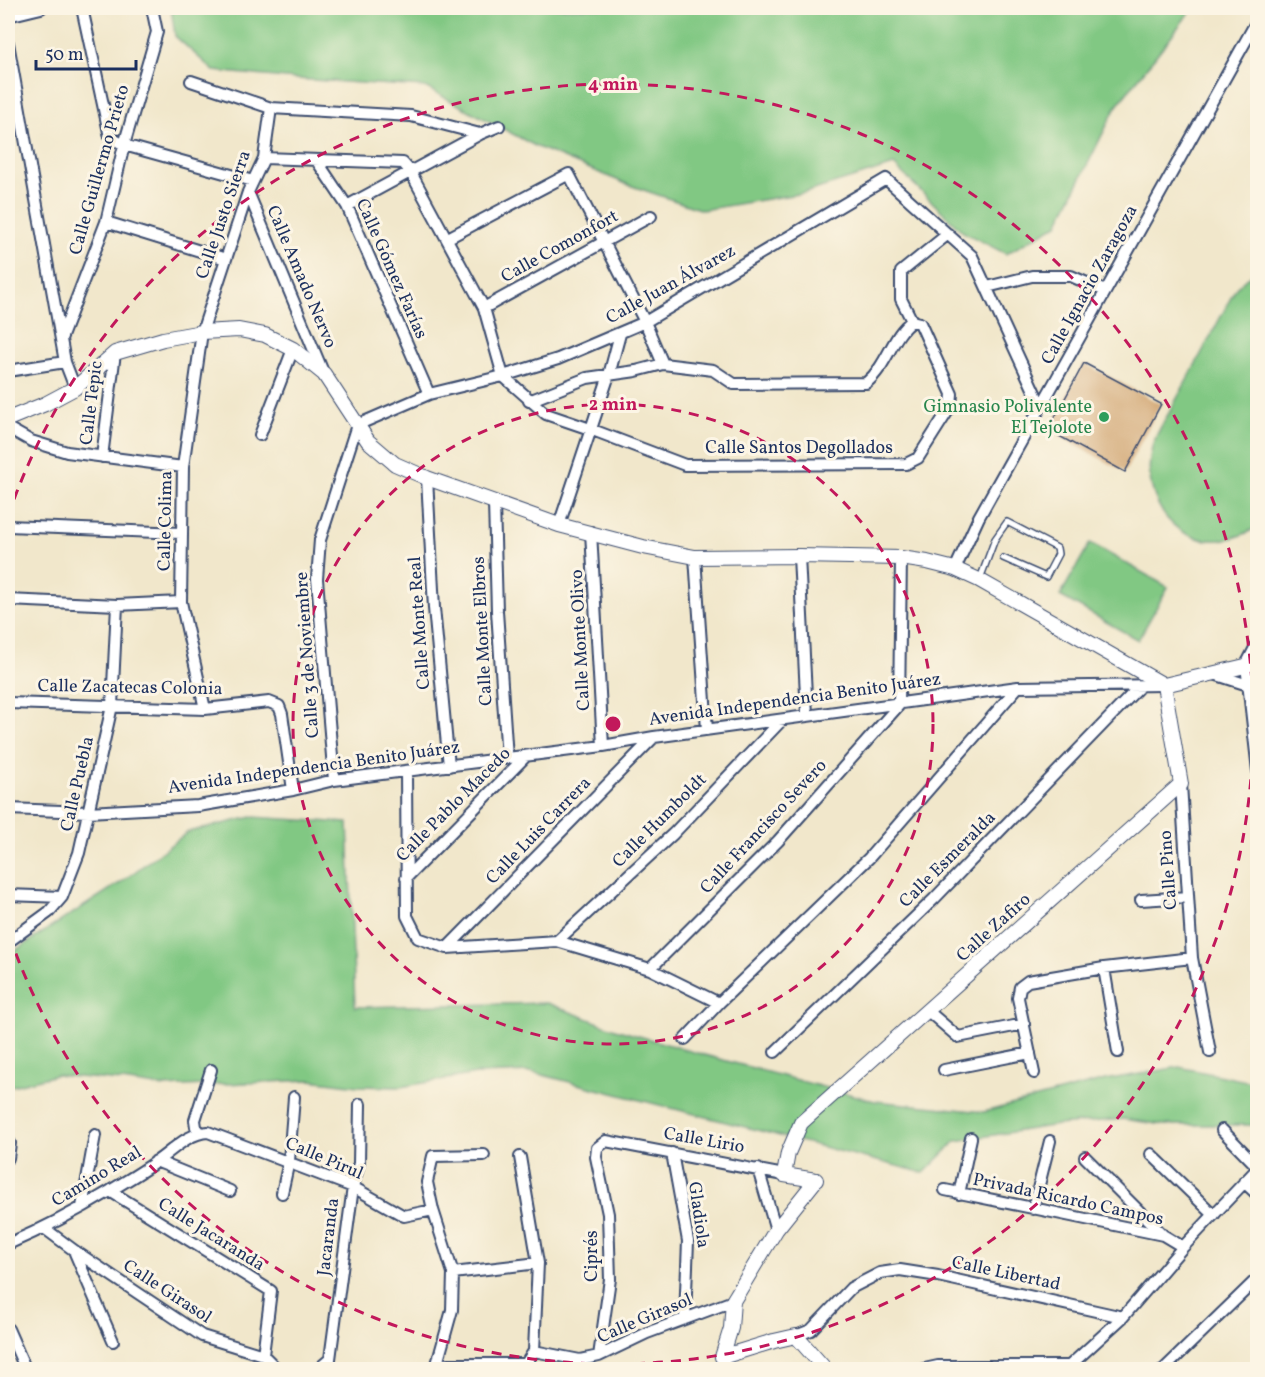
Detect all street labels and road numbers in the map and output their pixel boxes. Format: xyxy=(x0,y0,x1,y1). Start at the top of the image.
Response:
street label: Calle Guillermo Prieto xyxy=(64,82,136,258)
street label: Calle Justo Sierra xyxy=(190,147,258,283)
street label: Calle Gómez Farías xyxy=(349,195,433,343)
street label: Calle Ignacio Zaragoza xyxy=(1036,201,1144,369)
street label: Calle Amado Nervo xyxy=(260,202,342,352)
street label: Calle Comonfort xyxy=(497,204,623,290)
street label: Calle Juan Álvarez xyxy=(602,239,740,331)
street label: Calle Tepic xyxy=(74,359,110,447)
street label: Calle Santos Degollados xyxy=(705,436,893,461)
street label: Calle Colima xyxy=(153,471,179,571)
street label: Calle Monte Real xyxy=(403,556,437,690)
street label: Calle Monte Elbros xyxy=(467,556,499,706)
street label: Calle Monte Olivo xyxy=(565,569,597,711)
street label: Calle 3 de Noviembre xyxy=(290,571,326,739)
street label: Avenida Independencia Benito Juárez xyxy=(647,667,943,733)
street label: Calle Zacatecas Colonia xyxy=(37,674,223,702)
street label: Calle Puebla xyxy=(55,734,101,834)
street label: Avenida Independencia Benito Juárez xyxy=(166,735,462,801)
street label: Calle Pablo Macedo xyxy=(391,742,517,868)
street label: Calle Francisco Severo xyxy=(695,754,833,900)
street label: Calle Humboldt xyxy=(607,768,713,874)
street label: Calle Luis Carrera xyxy=(481,771,597,891)
street label: Calle Esmeralda xyxy=(894,806,1002,914)
street label: Calle Pino xyxy=(1154,829,1184,911)
street label: Calle Zafiro xyxy=(951,888,1037,968)
street label: Calle Lirio xyxy=(662,1122,746,1160)
street label: Calle Pirul xyxy=(281,1131,367,1187)
street label: Camino Real xyxy=(47,1140,147,1214)
street label: Privada Ricardo Campos xyxy=(970,1168,1166,1232)
street label: Gladiola xyxy=(681,1180,715,1250)
street label: Calle Jacaranda xyxy=(153,1192,269,1278)
street label: Jacaranda xyxy=(312,1197,346,1277)
street label: Ciprés xyxy=(580,1230,605,1282)
street label: Calle Libertad xyxy=(949,1250,1063,1298)
street label: Calle Girasol xyxy=(118,1254,216,1330)
street label: Calle Girasol xyxy=(594,1288,696,1350)

